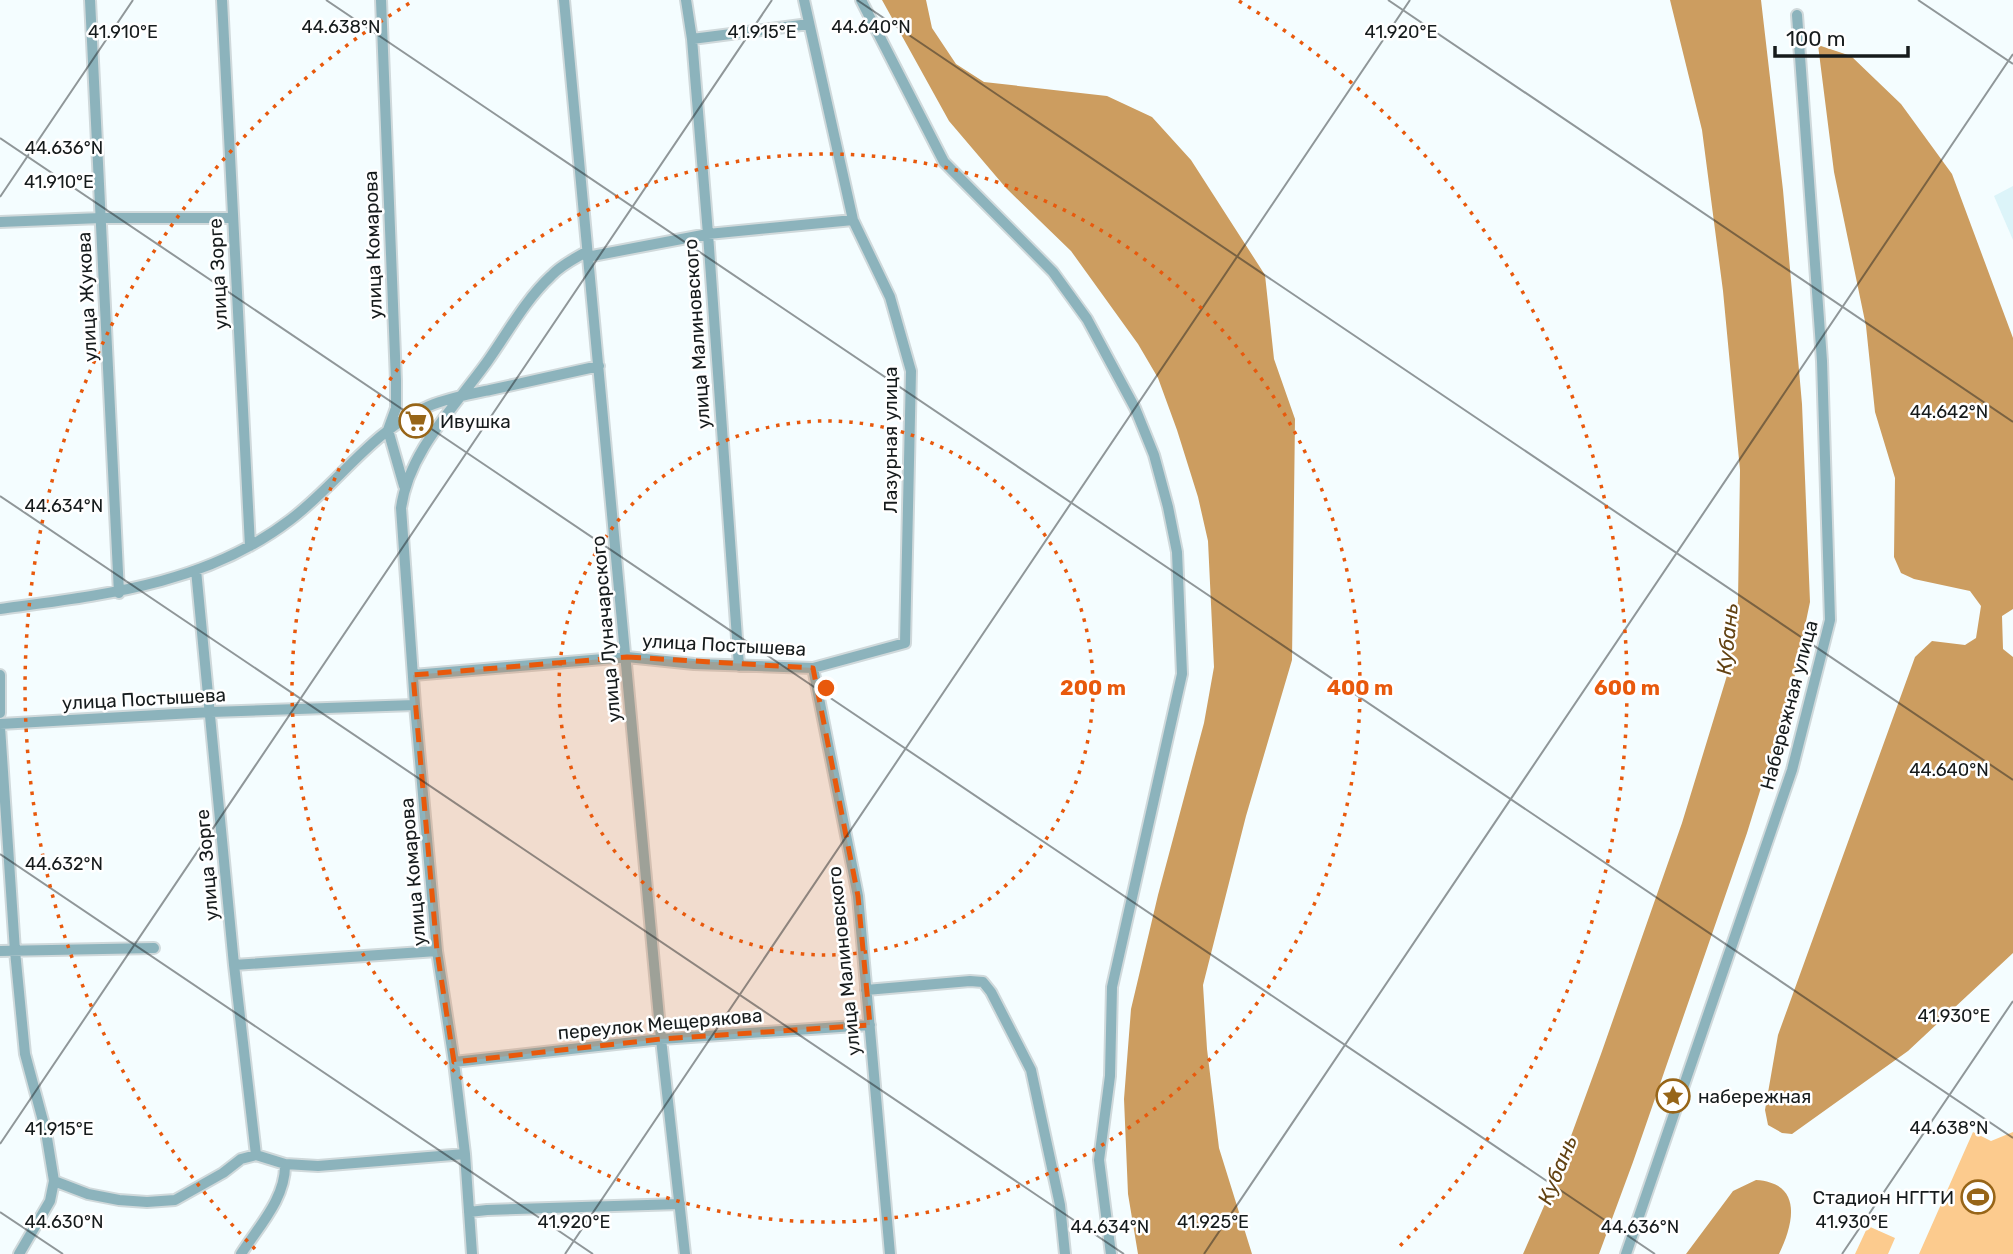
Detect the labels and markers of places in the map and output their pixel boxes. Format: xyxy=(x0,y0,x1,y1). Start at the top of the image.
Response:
supermarket icon: Ивушка xyxy=(397,402,435,440)
place label: Ивушка xyxy=(440,410,511,433)
centre of rings xyxy=(814,676,838,700)
place icon: набережная xyxy=(1654,1077,1692,1115)
place label: набережная xyxy=(1698,1085,1811,1108)
sports icon: Стадион НГГТИ xyxy=(1959,1178,1997,1216)
place label: Стадион НГГТИ xyxy=(1812,1186,1954,1209)

